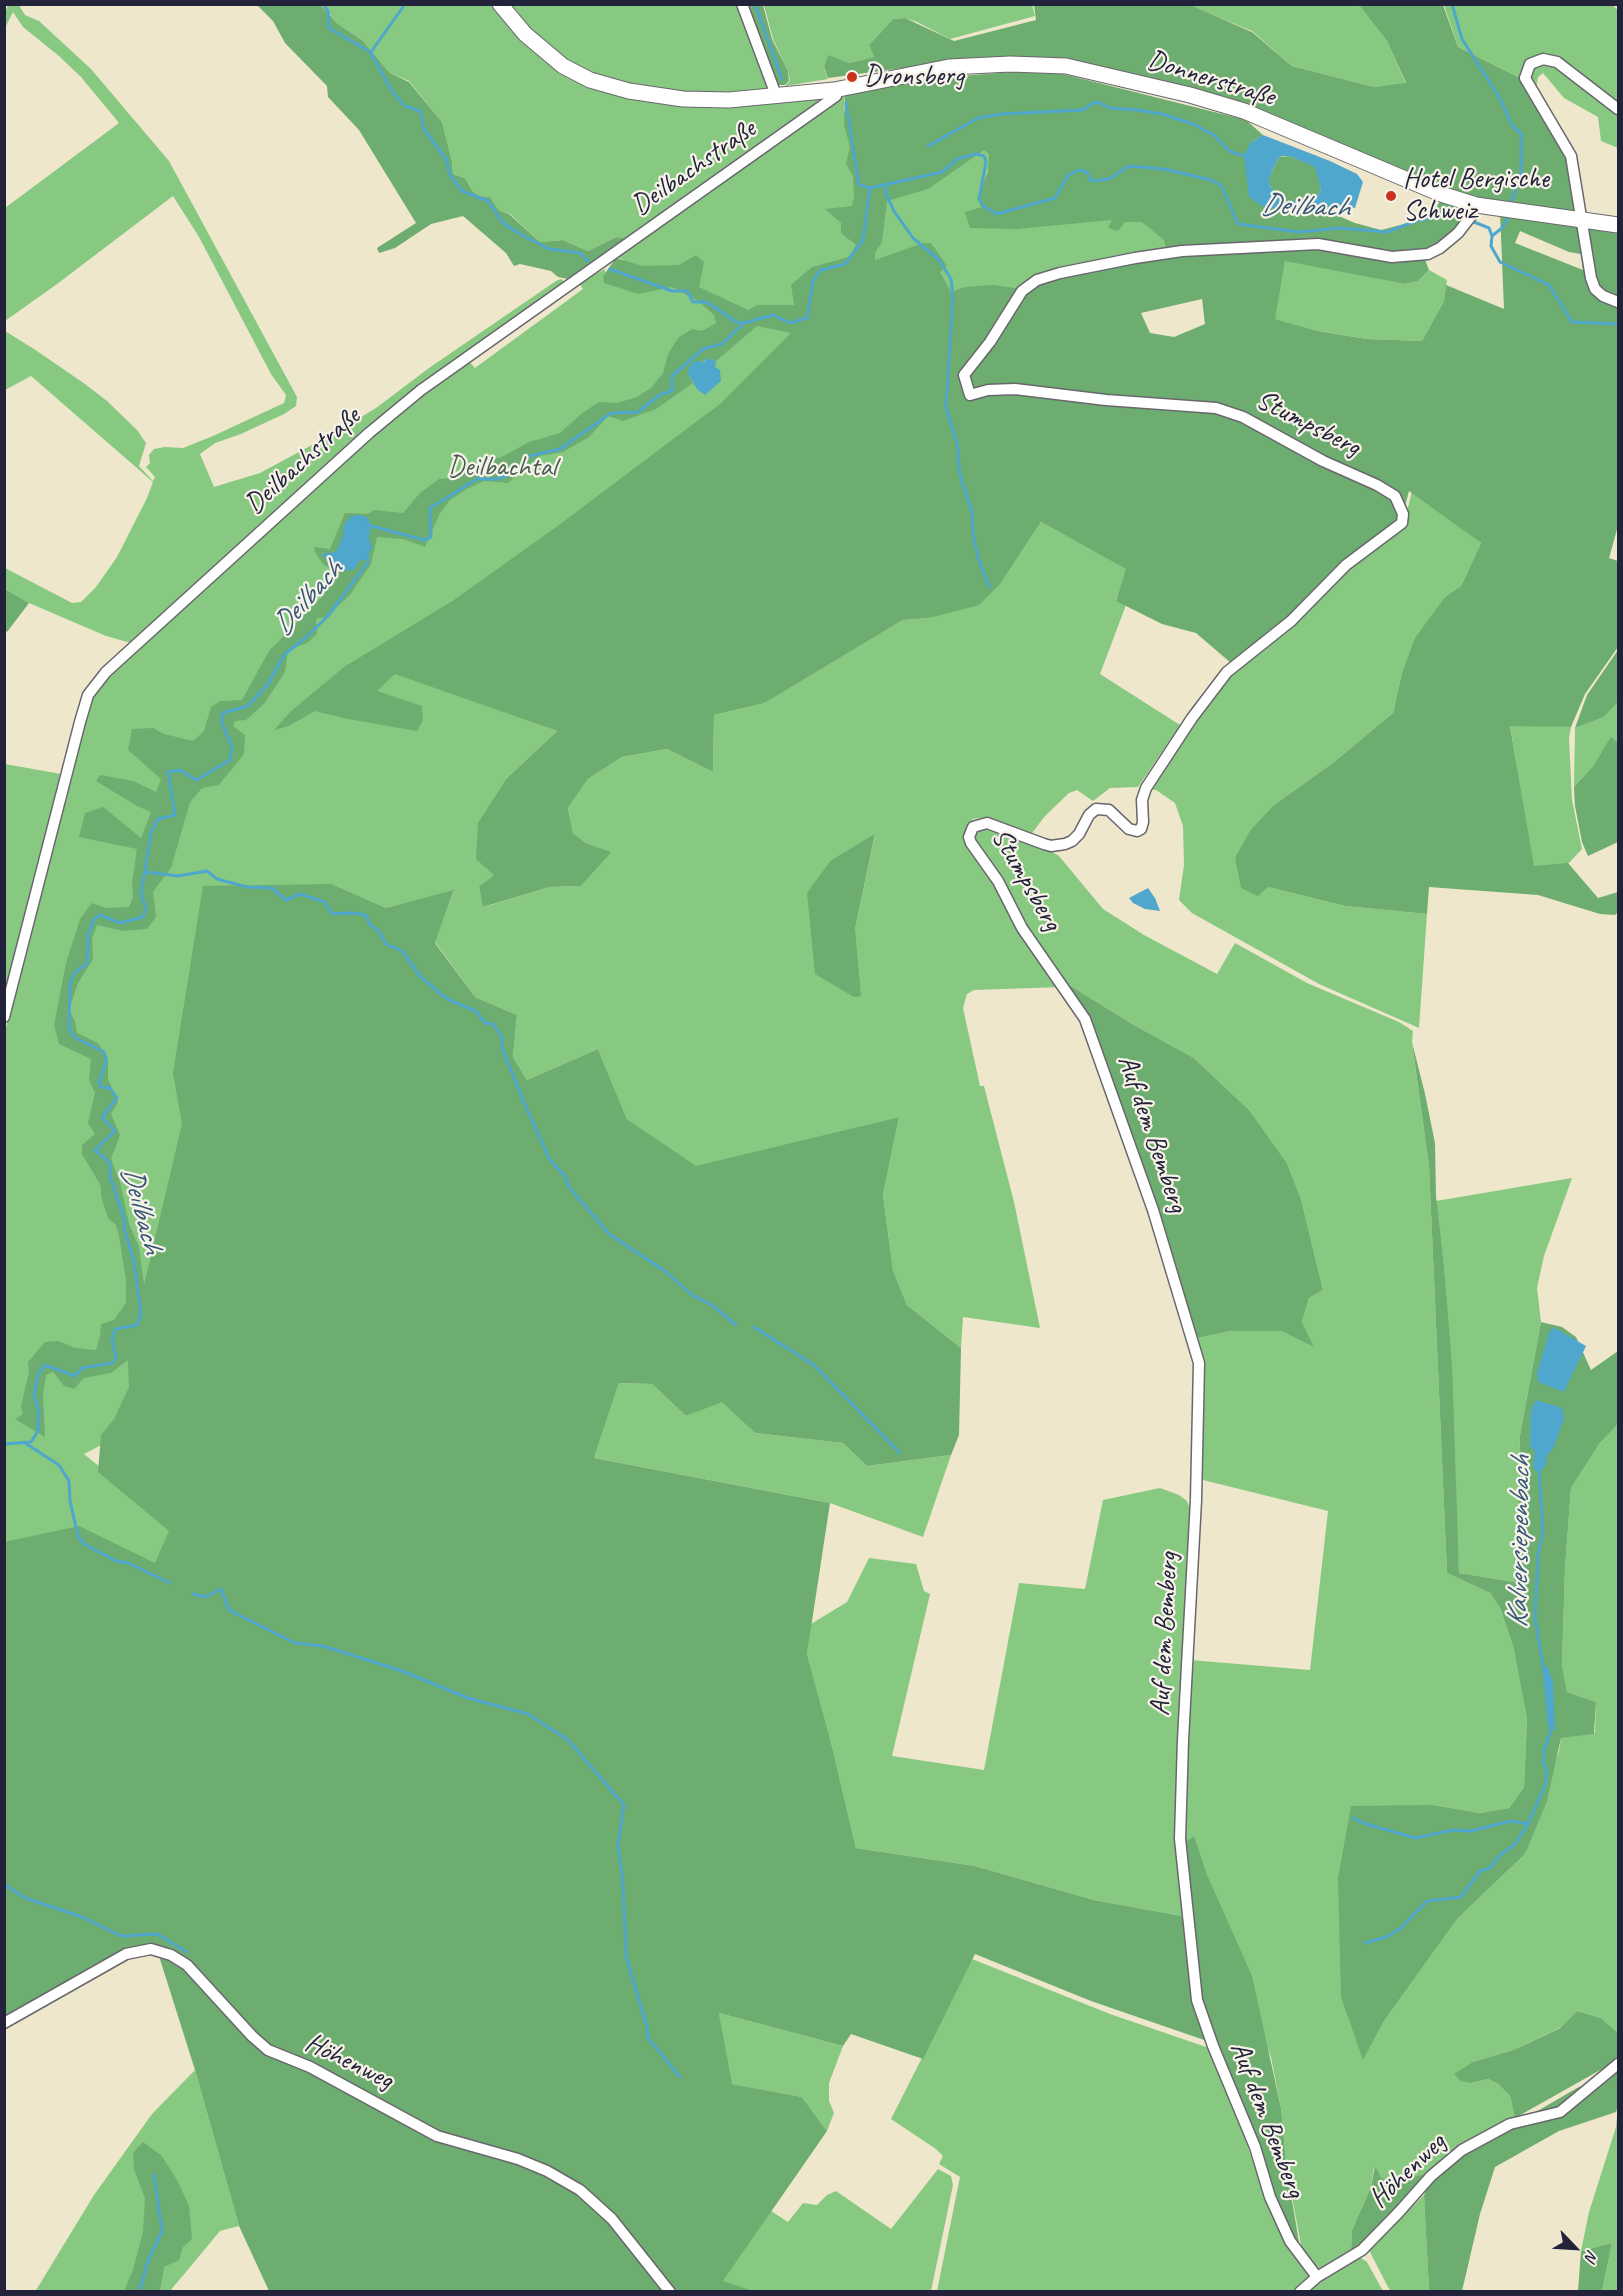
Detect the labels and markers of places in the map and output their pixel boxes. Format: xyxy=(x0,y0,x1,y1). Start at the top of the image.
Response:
place label: Dronsberg xyxy=(864,60,964,94)
marker: Dronsberg xyxy=(845,70,859,84)
place label: Hotel Bergische Schweiz xyxy=(1403,163,1549,229)
marker: Hotel Bergische Schweiz xyxy=(1384,189,1398,203)

